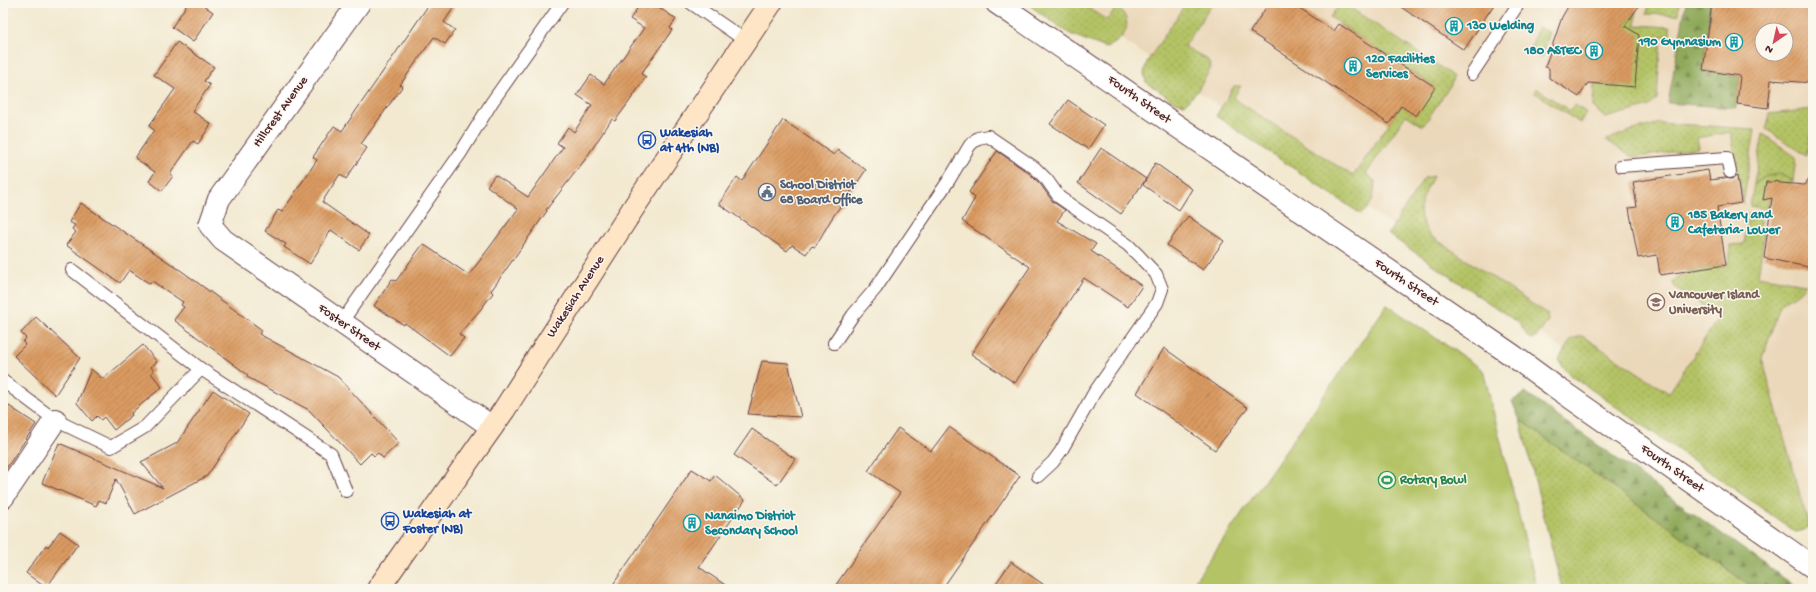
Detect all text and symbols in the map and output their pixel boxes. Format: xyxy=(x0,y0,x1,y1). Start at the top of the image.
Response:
building icon: 130 Welding xyxy=(1444,16,1464,36)
place label: 130 Welding xyxy=(1466,19,1535,34)
north arrow xyxy=(1754,22,1794,62)
building icon: 190 Gymnasium xyxy=(1724,32,1744,52)
place label: 190 Gymnasium xyxy=(1638,35,1722,50)
building icon: 180 ASTEC xyxy=(1584,41,1604,61)
text: N xyxy=(1763,42,1776,56)
place label: 180 ASTEC xyxy=(1523,44,1583,59)
place label: 120 Facilities Services xyxy=(1365,52,1436,82)
building icon: 120 Facilities Services xyxy=(1343,56,1363,76)
street label: Fourth Street xyxy=(1104,72,1175,128)
street label: Hillcrest Avenue xyxy=(250,73,312,150)
place label: Wakesiah at 4th (NB) xyxy=(659,126,720,156)
bus stop icon: Wakesiah at 4th (NB) xyxy=(637,130,657,150)
place label: School District 68 Board Office xyxy=(780,178,864,208)
public building icon: School District 68 Board Office xyxy=(757,182,777,202)
place label: 185 Bakery and Cafeteria- Lower xyxy=(1687,208,1781,238)
building icon: 185 Bakery and Cafeteria- Lower xyxy=(1665,212,1685,232)
street label: Wakesiah Avenue xyxy=(544,253,608,341)
street label: Fourth Street xyxy=(1370,255,1442,311)
place label: Vancouver Island University xyxy=(1668,288,1760,318)
school or university icon: Vancouver Island University xyxy=(1646,292,1666,312)
street label: Foster Street xyxy=(314,300,384,356)
street label: Fourth Street xyxy=(1637,441,1708,497)
sports icon: Rotary Bowl xyxy=(1377,470,1397,490)
place label: Rotary Bowl xyxy=(1399,473,1467,488)
place label: Wakesiah at Foster (NB) xyxy=(402,507,473,537)
place label: Nanaimo District Secondary School xyxy=(705,509,798,539)
bus stop icon: Wakesiah at Foster (NB) xyxy=(380,511,400,531)
building icon: Nanaimo District Secondary School xyxy=(682,513,702,533)

